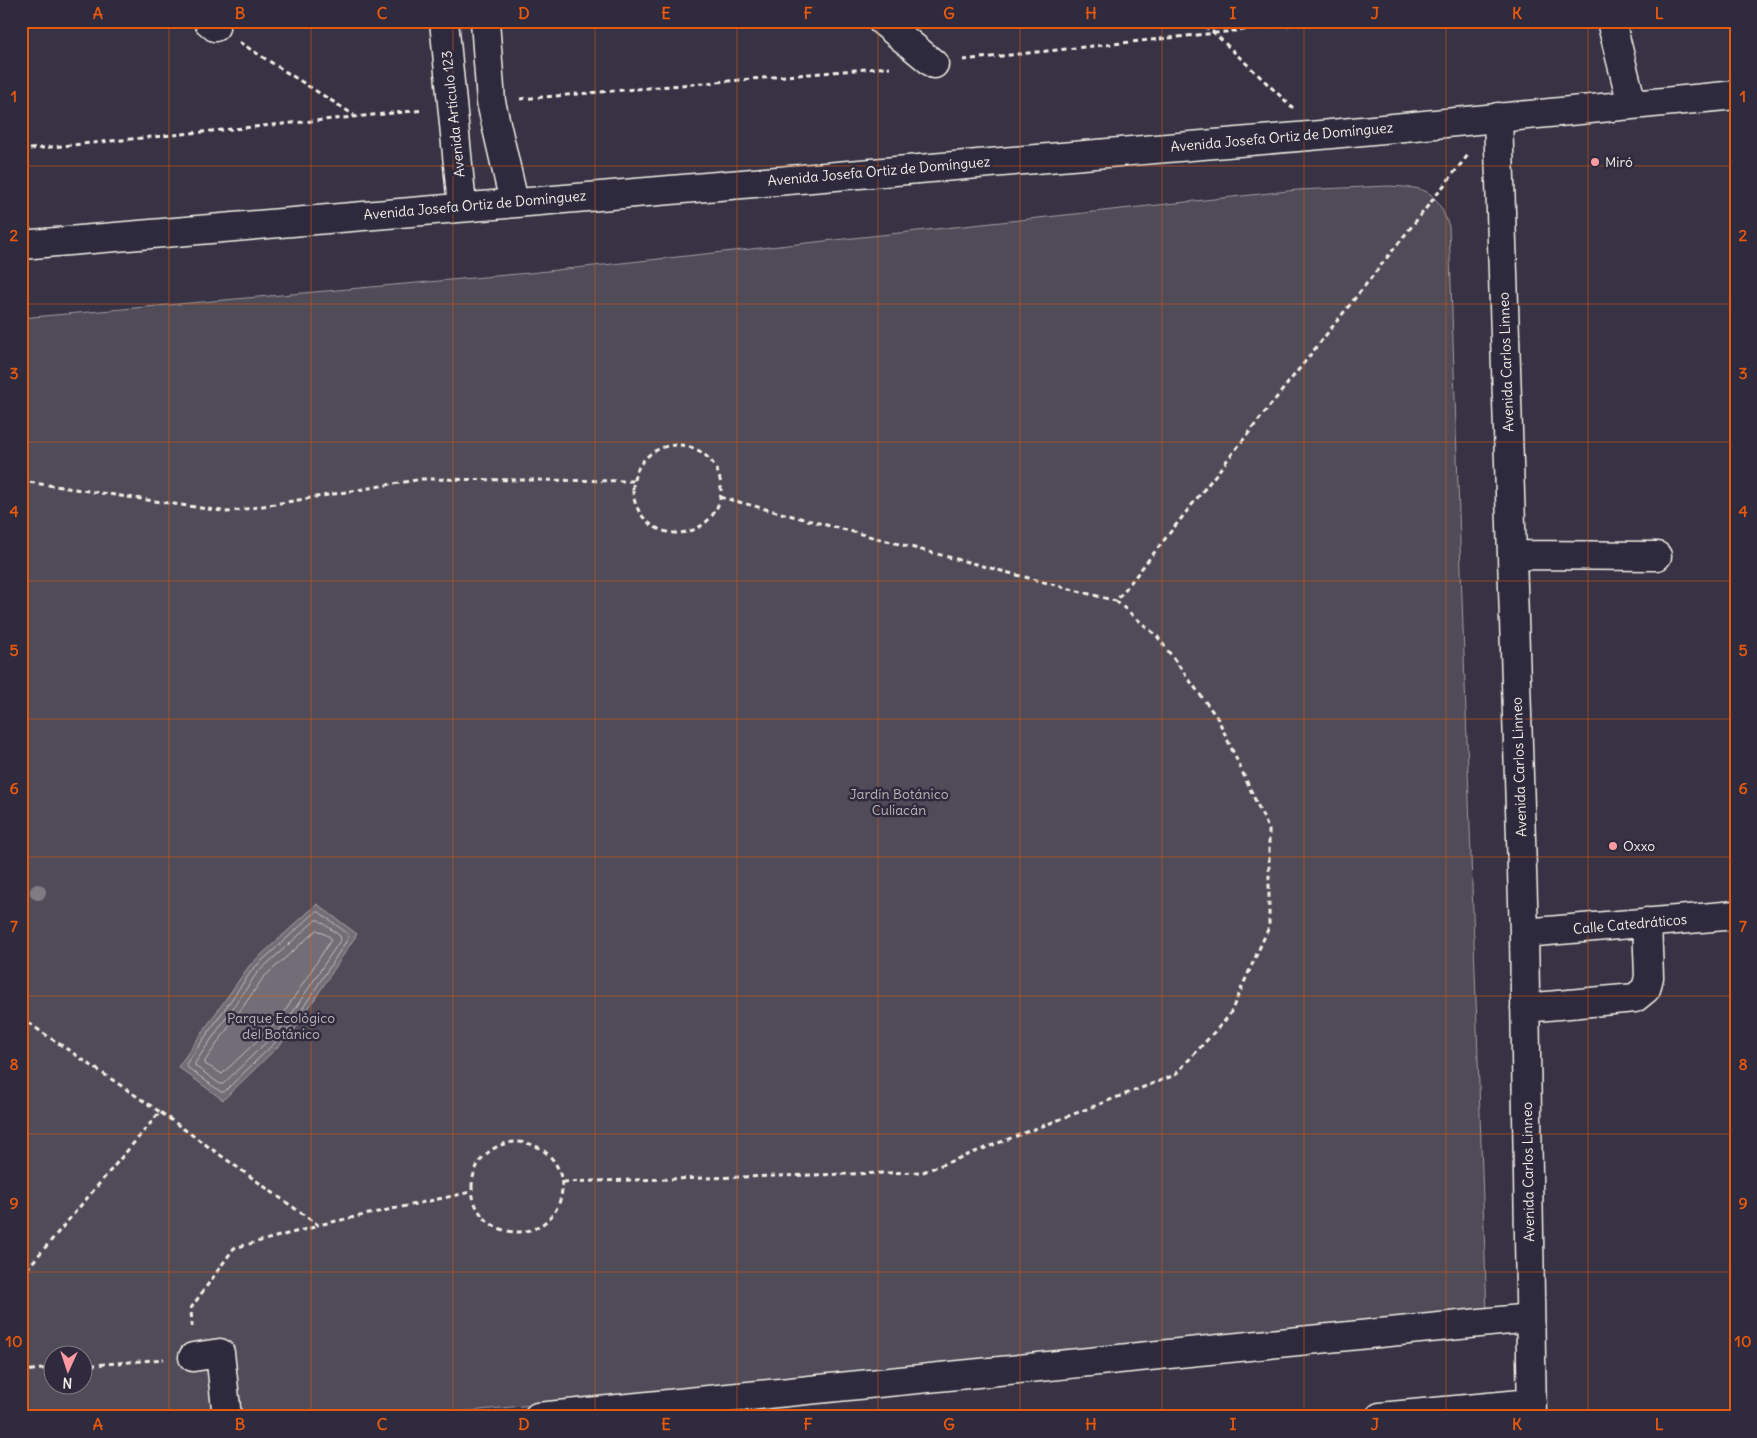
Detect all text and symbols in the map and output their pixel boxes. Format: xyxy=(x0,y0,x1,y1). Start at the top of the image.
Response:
text: A xyxy=(93,3,103,23)
text: B xyxy=(235,3,246,23)
text: C xyxy=(377,3,388,23)
text: D xyxy=(518,3,530,23)
text: E xyxy=(661,3,671,23)
text: F xyxy=(803,3,813,23)
text: G xyxy=(943,3,955,23)
text: H xyxy=(1085,3,1097,23)
text: I xyxy=(1230,3,1237,23)
text: J xyxy=(1371,3,1380,23)
text: K xyxy=(1512,3,1522,23)
text: L xyxy=(1655,3,1664,23)
street label: Avenida Artículo 123 xyxy=(437,50,469,178)
text: 1 xyxy=(11,86,17,106)
text: 1 xyxy=(1740,86,1746,106)
street label: Avenida Josefa Ortiz de Domínguez xyxy=(1170,118,1394,156)
street label: Avenida Josefa Ortiz de Domínguez xyxy=(767,152,991,190)
place label: Miró xyxy=(1605,153,1633,171)
marker: Miró xyxy=(1589,156,1601,168)
street label: Avenida Josefa Ortiz de Domínguez xyxy=(363,186,587,224)
text: 2 xyxy=(10,225,19,245)
text: 2 xyxy=(1739,225,1748,245)
street label: Avenida Carlos Linneo xyxy=(1495,292,1517,432)
text: 3 xyxy=(9,363,19,383)
text: 3 xyxy=(1738,363,1748,383)
text: 4 xyxy=(9,501,19,521)
text: 4 xyxy=(1738,501,1748,521)
text: 5 xyxy=(9,640,19,660)
text: 5 xyxy=(1738,640,1748,660)
street label: Avenida Carlos Linneo xyxy=(1508,697,1530,837)
text: 6 xyxy=(9,778,19,798)
text: 6 xyxy=(1738,778,1748,798)
park label: Jardín Botánico Culiacán xyxy=(849,785,949,819)
place label: Oxxo xyxy=(1623,837,1655,855)
marker: Oxxo xyxy=(1607,840,1619,852)
street label: Calle Catedráticos xyxy=(1572,910,1688,938)
text: 7 xyxy=(10,916,18,936)
text: 7 xyxy=(1739,916,1747,936)
park label: Parque Ecológico del Botánico xyxy=(227,1009,335,1043)
text: 8 xyxy=(9,1054,19,1074)
text: 8 xyxy=(1738,1054,1748,1074)
street label: Avenida Carlos Linneo xyxy=(1518,1102,1538,1242)
text: 9 xyxy=(9,1193,19,1213)
text: 9 xyxy=(1738,1193,1748,1213)
text: 10 xyxy=(6,1331,22,1351)
text: 10 xyxy=(1735,1331,1751,1351)
north arrow xyxy=(42,1346,92,1396)
text: N xyxy=(62,1374,73,1392)
text: A xyxy=(93,1414,103,1434)
text: B xyxy=(235,1414,246,1434)
text: C xyxy=(377,1414,388,1434)
text: D xyxy=(518,1414,530,1434)
text: E xyxy=(661,1414,671,1434)
text: F xyxy=(803,1414,813,1434)
text: G xyxy=(943,1414,955,1434)
text: H xyxy=(1085,1414,1097,1434)
text: I xyxy=(1230,1414,1237,1434)
text: J xyxy=(1371,1414,1380,1434)
text: K xyxy=(1512,1414,1522,1434)
text: L xyxy=(1655,1414,1664,1434)

